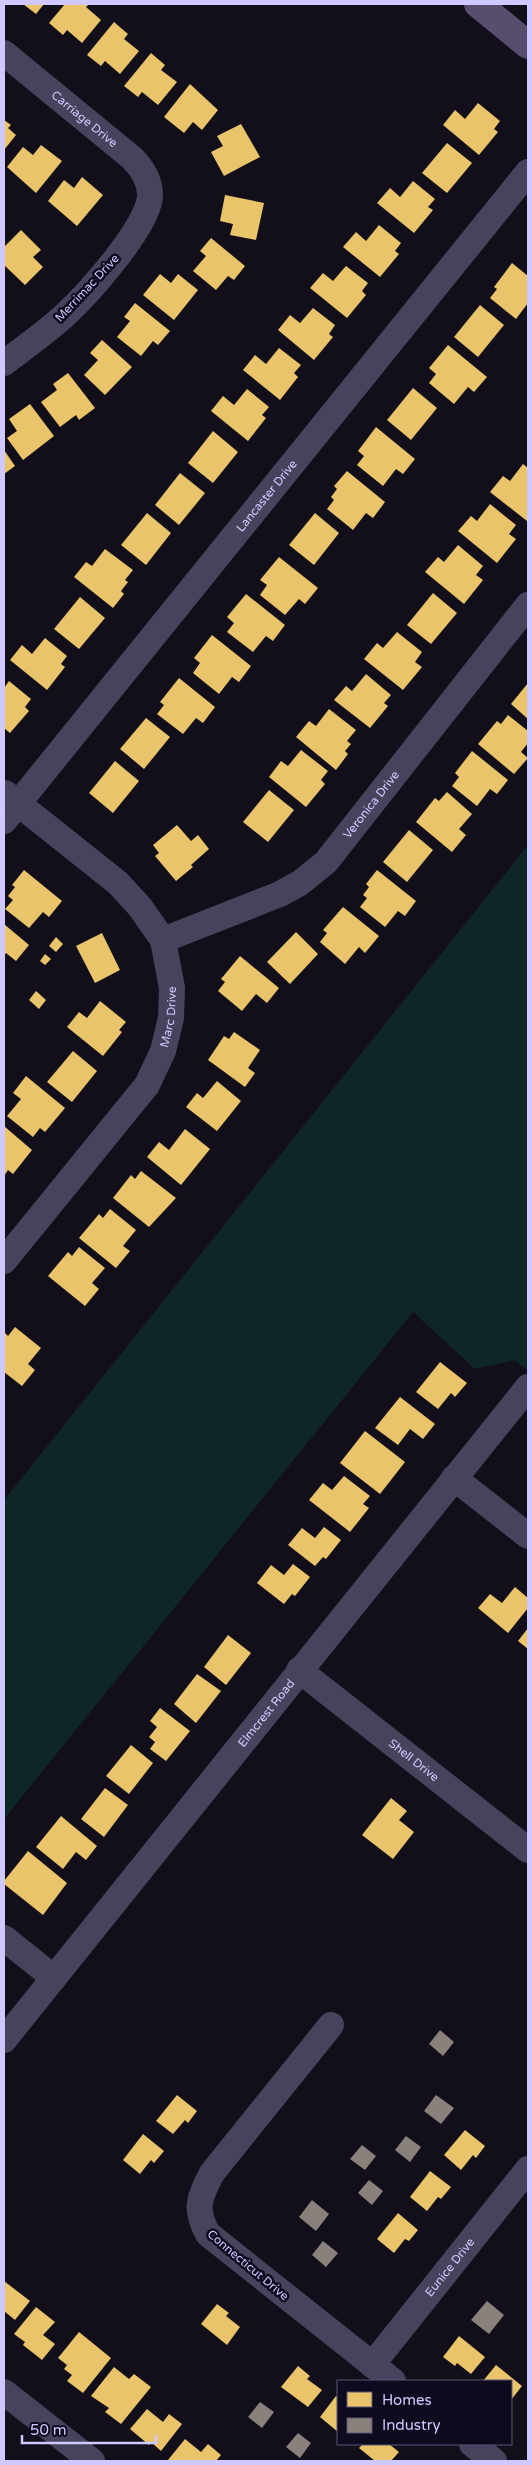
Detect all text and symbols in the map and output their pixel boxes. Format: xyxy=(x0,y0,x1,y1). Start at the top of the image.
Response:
street label: Carriage Drive xyxy=(49,88,120,150)
street label: Merrimac Drive xyxy=(52,251,122,325)
street label: Lancaster Drive xyxy=(233,457,300,535)
street label: Veronica Drive xyxy=(340,768,402,841)
street label: Marc Drive xyxy=(157,986,179,1049)
street label: Elmcrest Road xyxy=(235,1676,298,1750)
street label: Shell Drive xyxy=(386,1736,442,1784)
street label: Connecticut Drive xyxy=(205,2227,292,2303)
street label: Eunice Drive xyxy=(422,2235,478,2299)
legend xyxy=(337,2380,512,2445)
text: Homes xyxy=(382,2391,432,2409)
scale bar xyxy=(22,2412,156,2444)
text: Industry xyxy=(382,2416,441,2434)
text: 50 m xyxy=(30,2421,67,2439)

